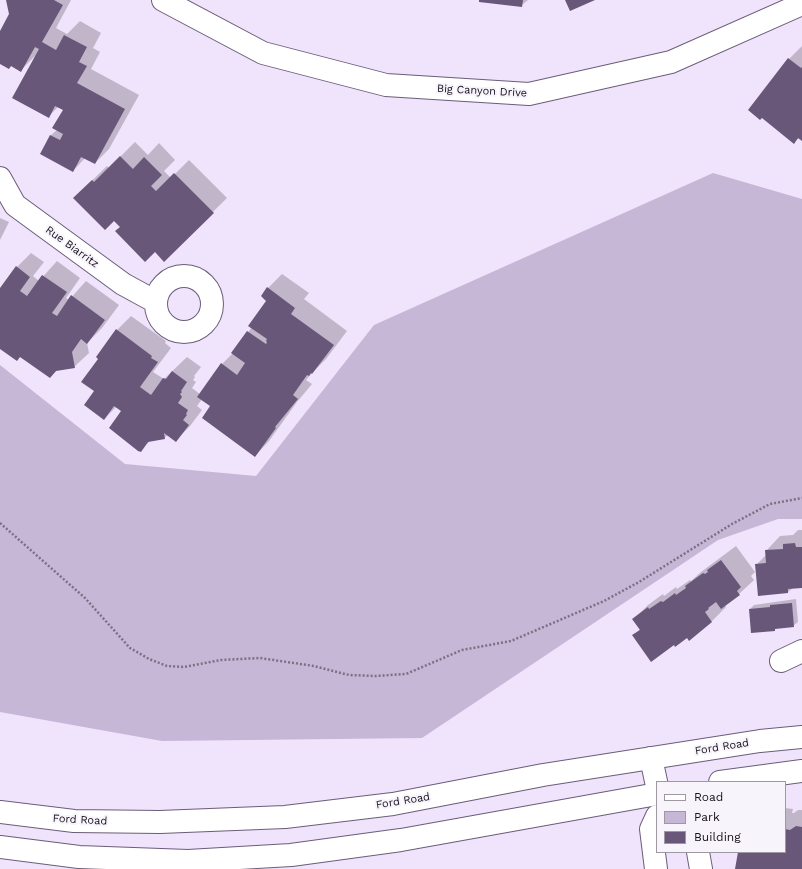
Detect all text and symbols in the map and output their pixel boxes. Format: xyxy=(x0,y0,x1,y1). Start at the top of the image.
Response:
street label: Big Canyon Drive xyxy=(437,82,527,100)
street label: Rue Biarritz xyxy=(43,223,101,271)
street label: Ford Road xyxy=(694,736,750,758)
legend xyxy=(656,781,786,853)
street label: Ford Road xyxy=(375,790,431,812)
text: Road xyxy=(694,790,723,804)
text: Park xyxy=(694,810,720,824)
street label: Ford Road xyxy=(52,812,108,828)
text: Building xyxy=(694,830,741,844)

